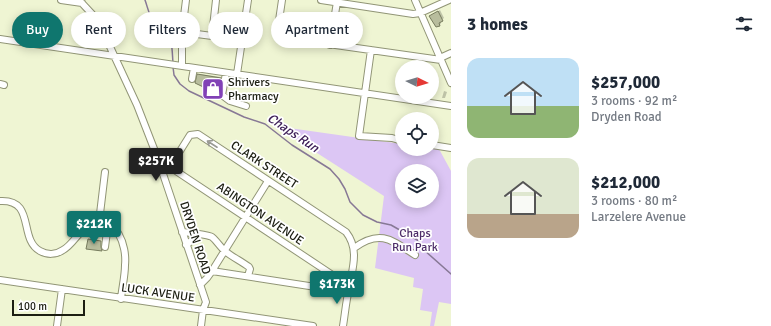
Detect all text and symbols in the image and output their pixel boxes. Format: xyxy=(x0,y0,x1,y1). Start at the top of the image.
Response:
chip: Buy xyxy=(12,12,63,48)
chip: Rent xyxy=(71,12,126,48)
chip: Filters xyxy=(134,12,200,48)
chip: New xyxy=(208,12,263,48)
chip: Apartment xyxy=(271,12,363,48)
icon: filters xyxy=(733,13,755,35)
text: 3 homes xyxy=(467,14,528,35)
north arrow xyxy=(395,60,439,104)
map controls xyxy=(395,60,439,208)
text: $257,000 xyxy=(591,72,660,93)
icon: home xyxy=(499,74,547,122)
place label: Shrivers Pharmacy xyxy=(228,75,279,104)
shop icon: Shrivers Pharmacy xyxy=(200,76,226,102)
text: 3 rooms · 92 m² xyxy=(591,93,677,109)
text: Dryden Road xyxy=(591,109,662,125)
water label: Chaps Run xyxy=(264,110,323,157)
button: locate xyxy=(395,112,439,156)
street label: CLARK STREET xyxy=(228,138,300,192)
one-way arrow xyxy=(207,140,218,148)
pin: $257K xyxy=(128,148,184,182)
text: $257K xyxy=(138,153,174,169)
button: layers xyxy=(395,164,439,208)
text: $212,000 xyxy=(591,172,660,193)
icon: home xyxy=(499,174,547,222)
street label: ABINGTON AVENUE xyxy=(214,179,306,249)
text: 3 rooms · 80 m² xyxy=(591,193,677,209)
street label: DRYDEN ROAD xyxy=(176,200,214,277)
text: Larzelere Avenue xyxy=(591,209,686,225)
pin: $212K xyxy=(66,211,122,245)
text: $212K xyxy=(76,216,112,232)
park label: Chaps Run Park xyxy=(392,226,438,255)
pin: $173K xyxy=(309,271,365,305)
text: $173K xyxy=(319,276,355,292)
street label: LUCK AVENUE xyxy=(120,280,196,306)
scale bar xyxy=(12,298,85,317)
text: 100 m xyxy=(18,300,47,313)

